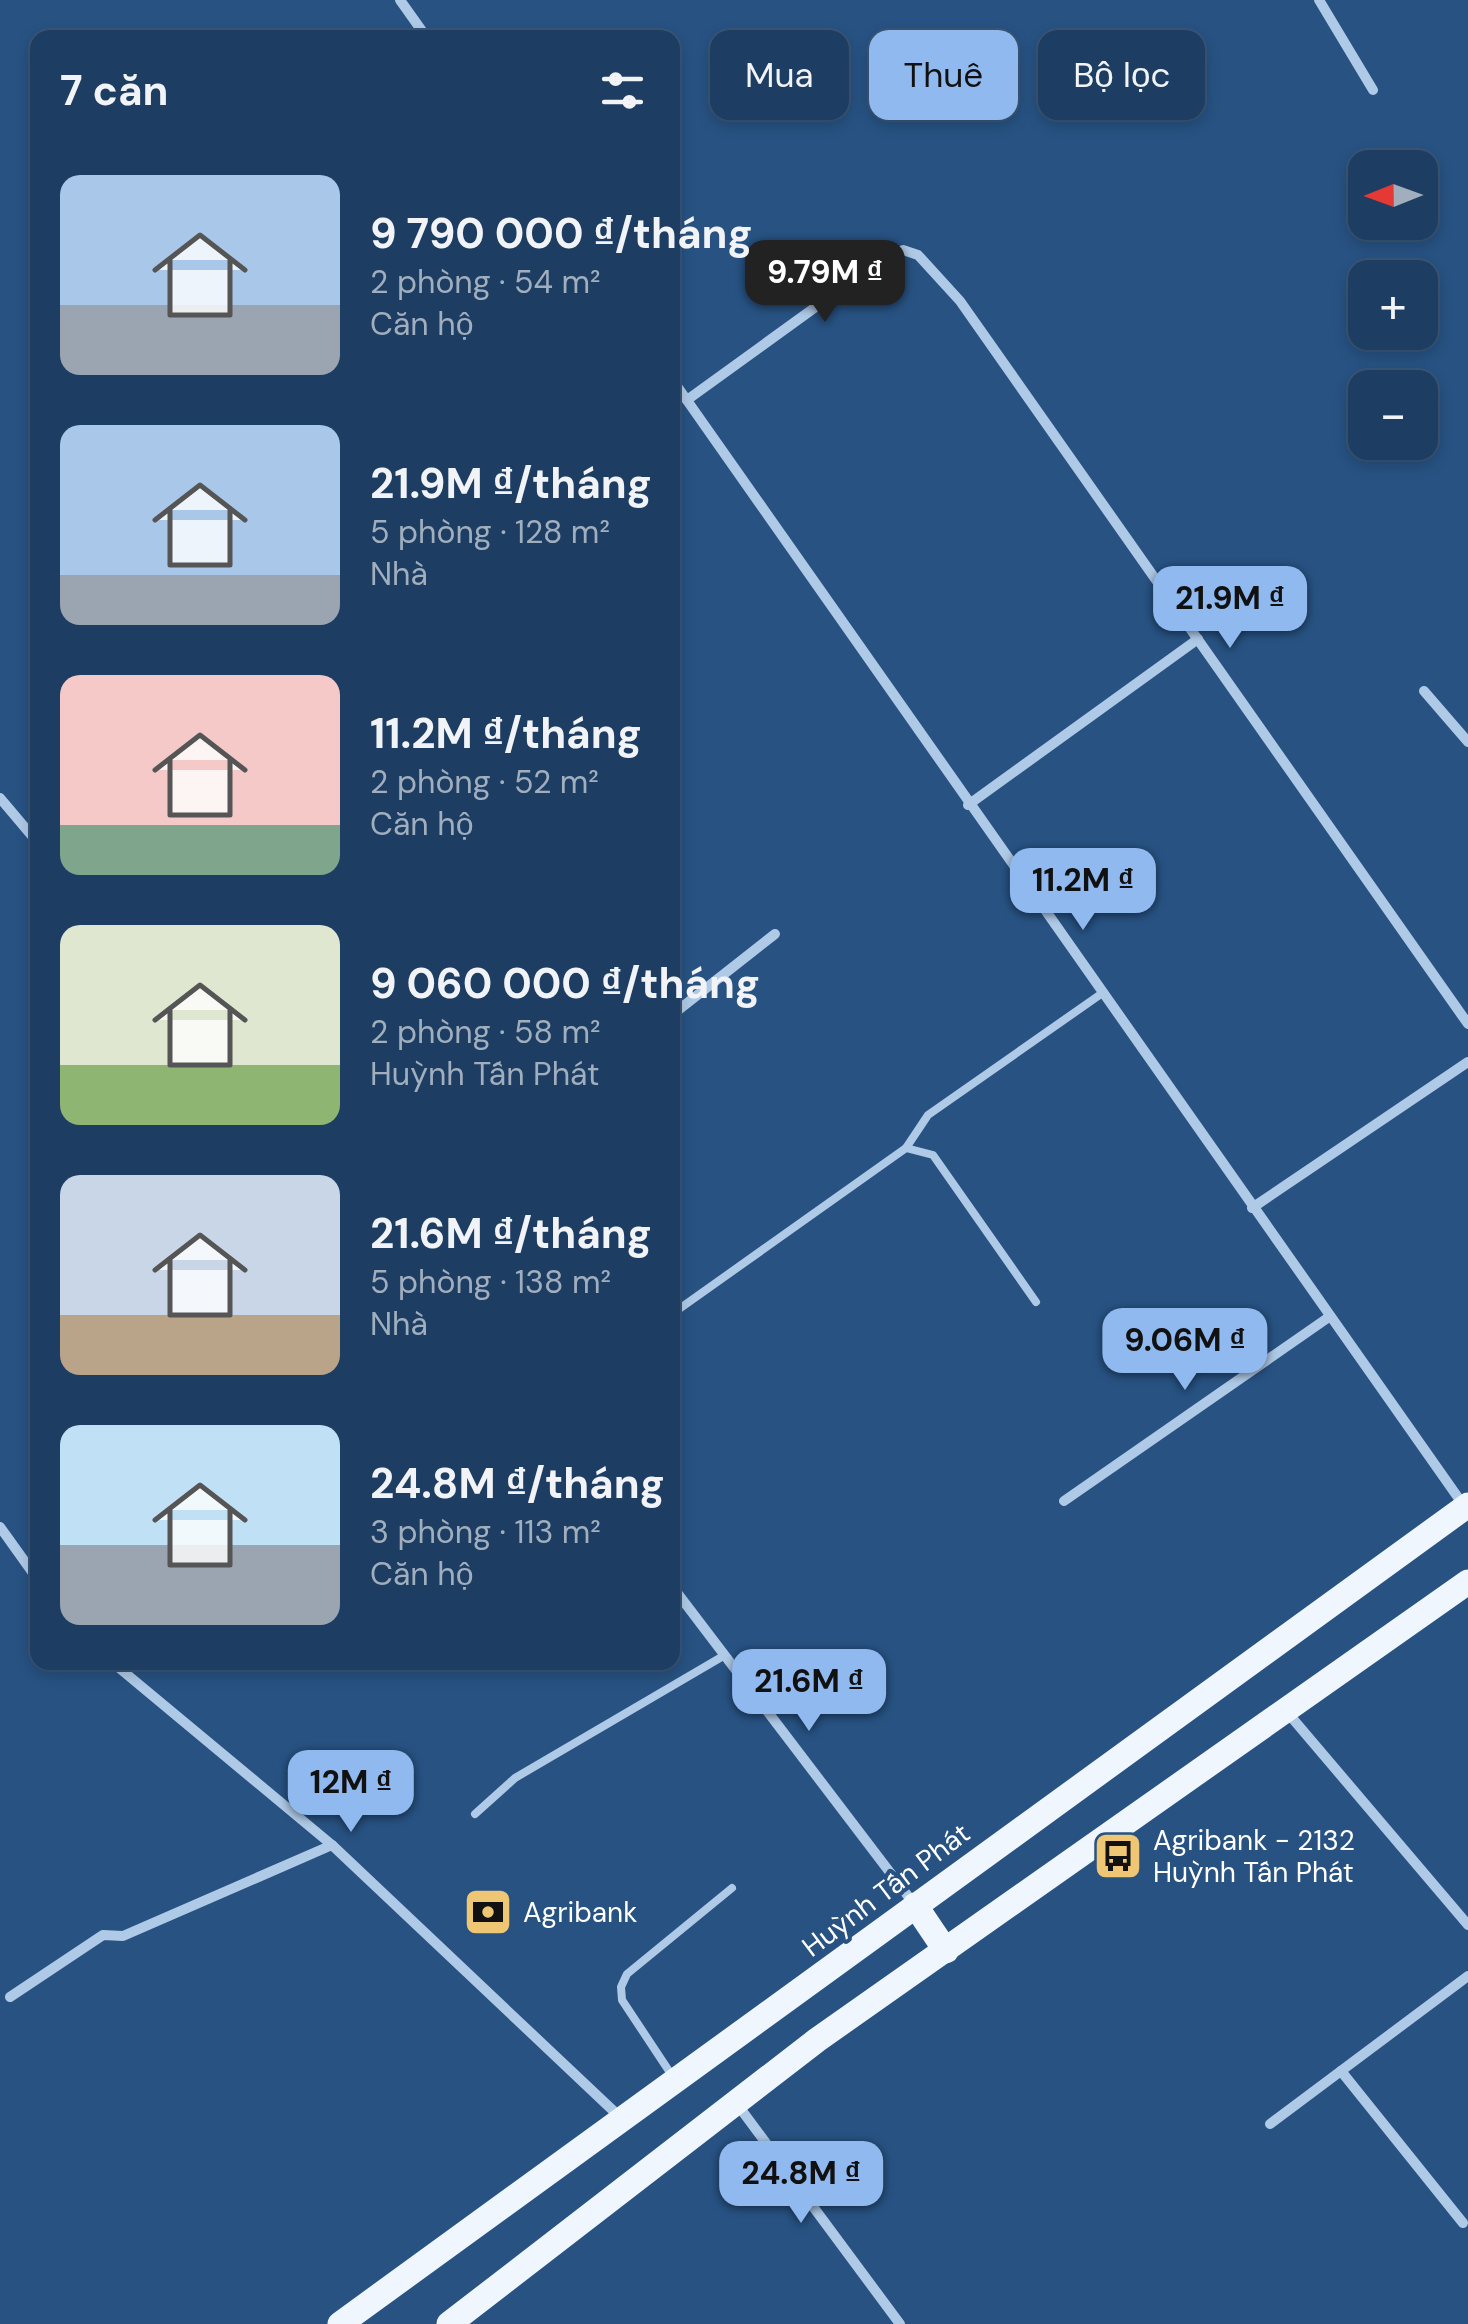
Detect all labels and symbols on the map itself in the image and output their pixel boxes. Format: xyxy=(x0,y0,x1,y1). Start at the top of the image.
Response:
north arrow xyxy=(1348,150,1438,240)
pin: 9.79M ₫ xyxy=(733,240,917,325)
pin: 21.9M ₫ xyxy=(1138,566,1322,651)
pin: 11.2M ₫ xyxy=(991,848,1175,933)
pin: 9.06M ₫ xyxy=(1093,1308,1277,1393)
pin: 21.6M ₫ xyxy=(717,1649,901,1734)
pin: 12M ₫ xyxy=(281,1750,421,1835)
street label: Huỳnh Tấn Phát xyxy=(795,1815,977,1965)
place label: Agribank - 2132 Huỳnh Tấn Phát xyxy=(1153,1822,1355,1891)
bus stop icon: Agribank - 2132 Huỳnh Tấn Phát xyxy=(1092,1830,1144,1882)
bank icon: Agribank xyxy=(462,1886,514,1938)
place label: Agribank xyxy=(523,1894,637,1931)
pin: 24.8M ₫ xyxy=(709,2141,893,2226)

